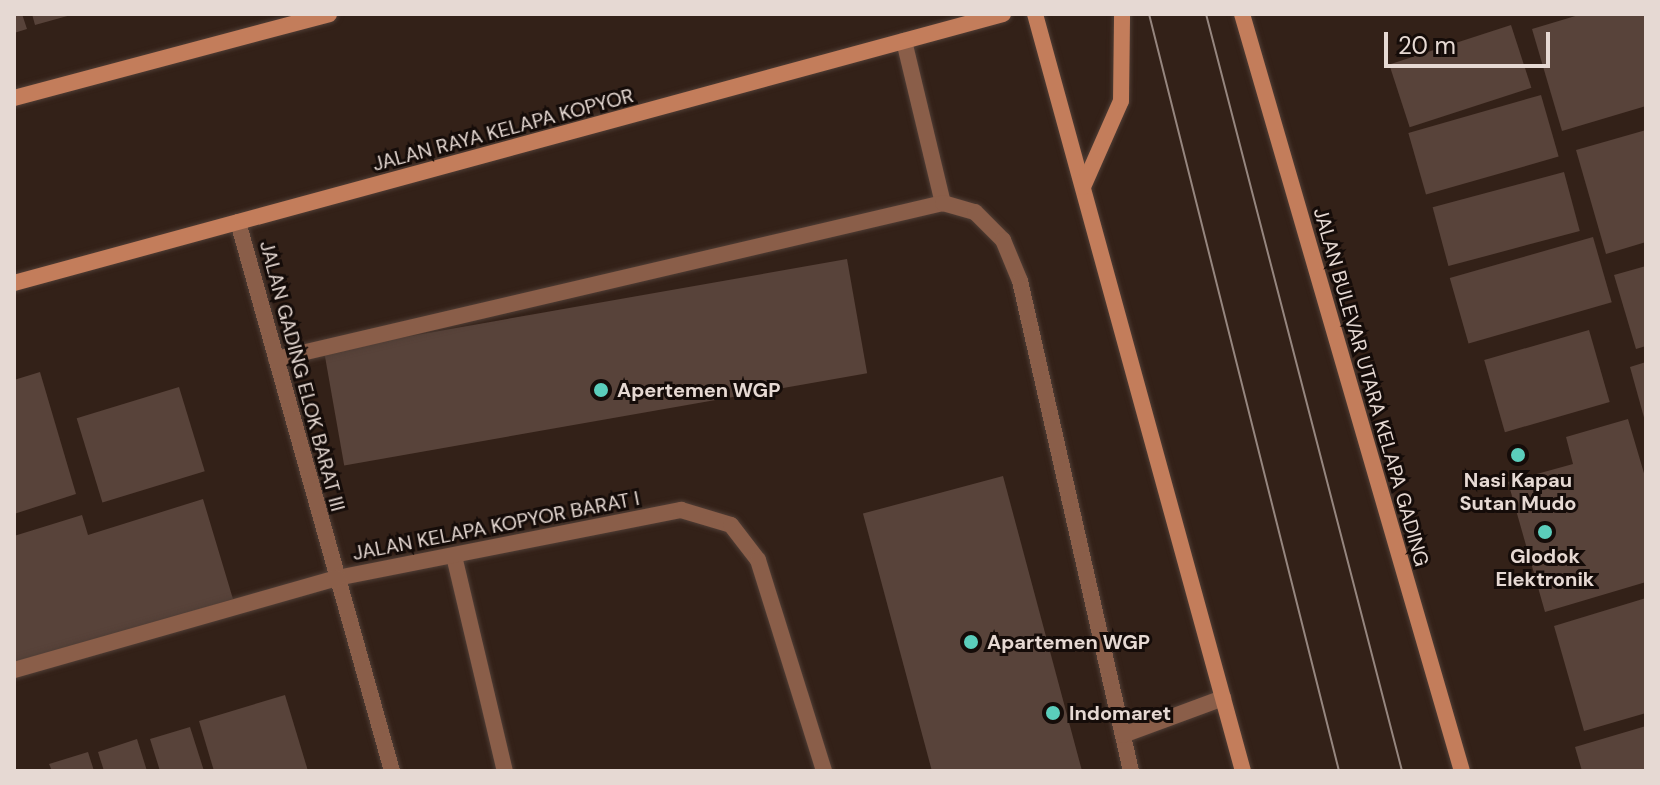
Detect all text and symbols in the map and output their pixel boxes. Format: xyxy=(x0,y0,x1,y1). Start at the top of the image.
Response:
scale bar xyxy=(1388,16,1554,66)
text: 20 m xyxy=(1398,30,1456,61)
street label: JALAN RAYA KELAPA KOPYOR xyxy=(370,84,636,176)
street label: JALAN BULEVAR UTARA KELAPA GADING xyxy=(1308,205,1434,569)
street label: JALAN GADING ELOK BARAT III xyxy=(254,238,350,514)
place label: Apertemen WGP xyxy=(617,378,780,402)
marker: Apertemen WGP xyxy=(592,381,610,399)
marker: Nasi Kapau Sutan Mudo xyxy=(1509,446,1527,464)
place label: Nasi Kapau Sutan Mudo xyxy=(1459,468,1577,515)
street label: JALAN KELAPA KOPYOR BARAT I xyxy=(350,486,642,566)
marker: Glodok Elektronik xyxy=(1536,523,1554,541)
place label: Glodok Elektronik xyxy=(1496,544,1594,591)
place label: Apartemen WGP xyxy=(987,630,1150,654)
marker: Apartemen WGP xyxy=(962,633,980,651)
place label: Indomaret xyxy=(1069,701,1171,725)
marker: Indomaret xyxy=(1044,704,1062,722)

